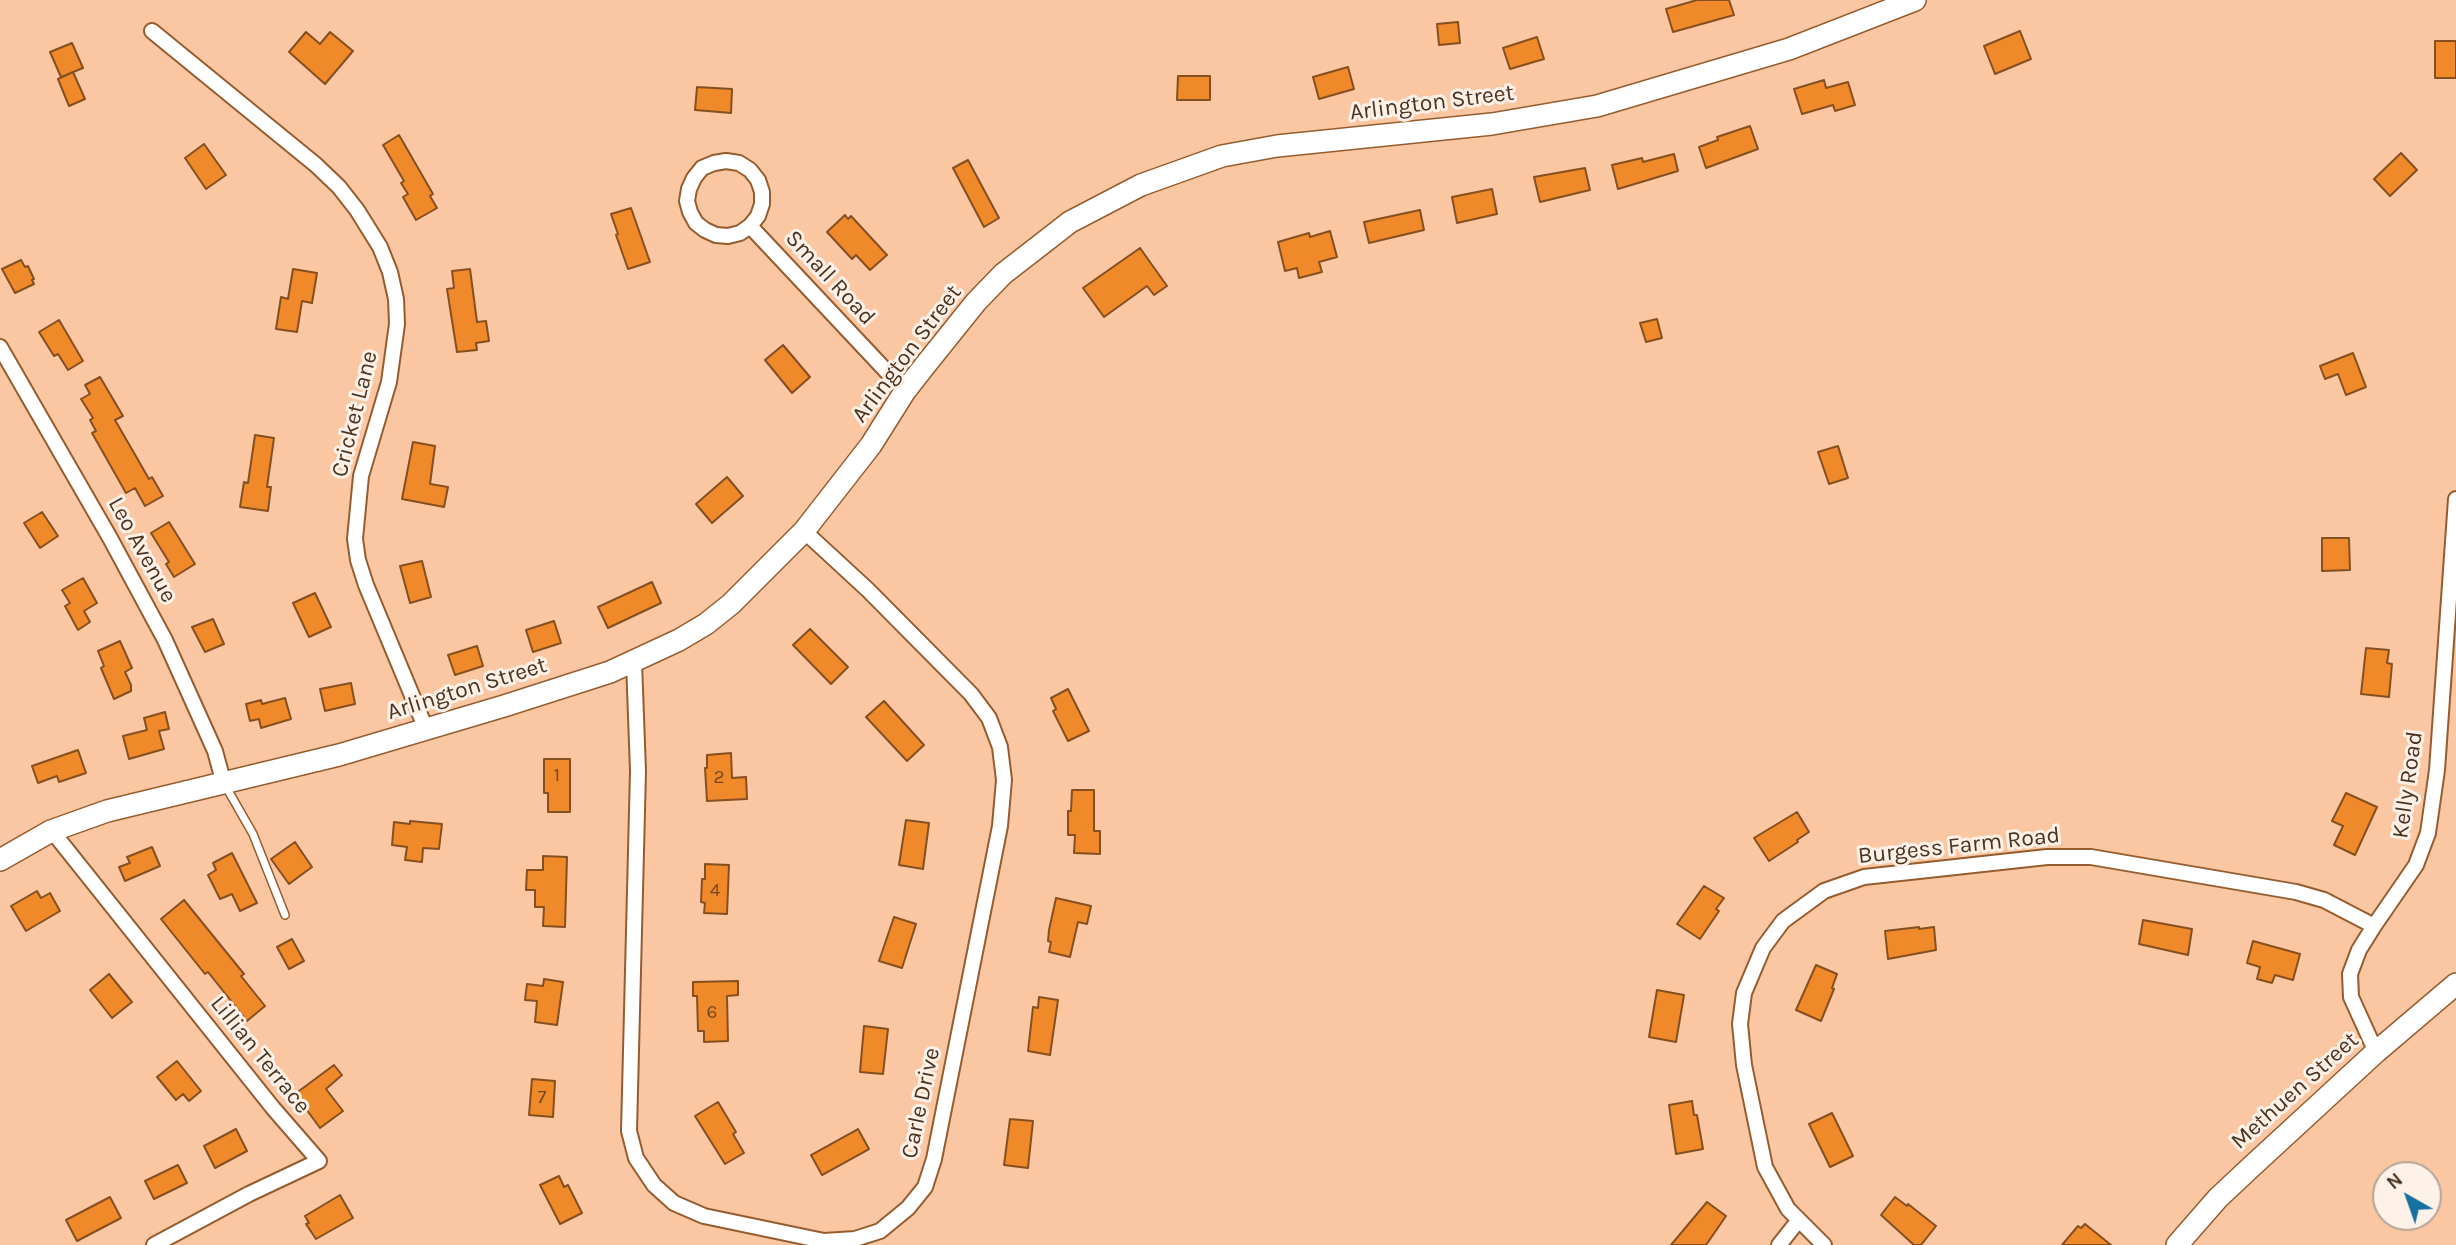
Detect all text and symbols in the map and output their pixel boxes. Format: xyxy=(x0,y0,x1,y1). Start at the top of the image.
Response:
street label: Arlington Street xyxy=(1348,79,1516,127)
street label: Small Road xyxy=(779,225,881,331)
street label: Arlington Street xyxy=(846,280,968,428)
street label: Cricket Lane xyxy=(326,348,384,480)
street label: Leo Avenue xyxy=(102,492,182,608)
street label: Arlington Street xyxy=(384,652,550,726)
street label: Kelly Road xyxy=(2387,730,2429,840)
house number: 1 xyxy=(554,765,560,787)
house number: 2 xyxy=(713,767,725,789)
street label: Burgess Farm Road xyxy=(1857,822,2061,870)
house number: 4 xyxy=(710,880,720,902)
street label: Lillian Terrace xyxy=(204,990,316,1120)
house number: 6 xyxy=(707,1002,717,1024)
street label: Methuen Street xyxy=(2226,1027,2364,1155)
street label: Carle Drive xyxy=(896,1045,946,1161)
house number: 7 xyxy=(538,1087,546,1109)
north arrow xyxy=(2372,1161,2442,1231)
text: N xyxy=(2382,1169,2407,1194)

